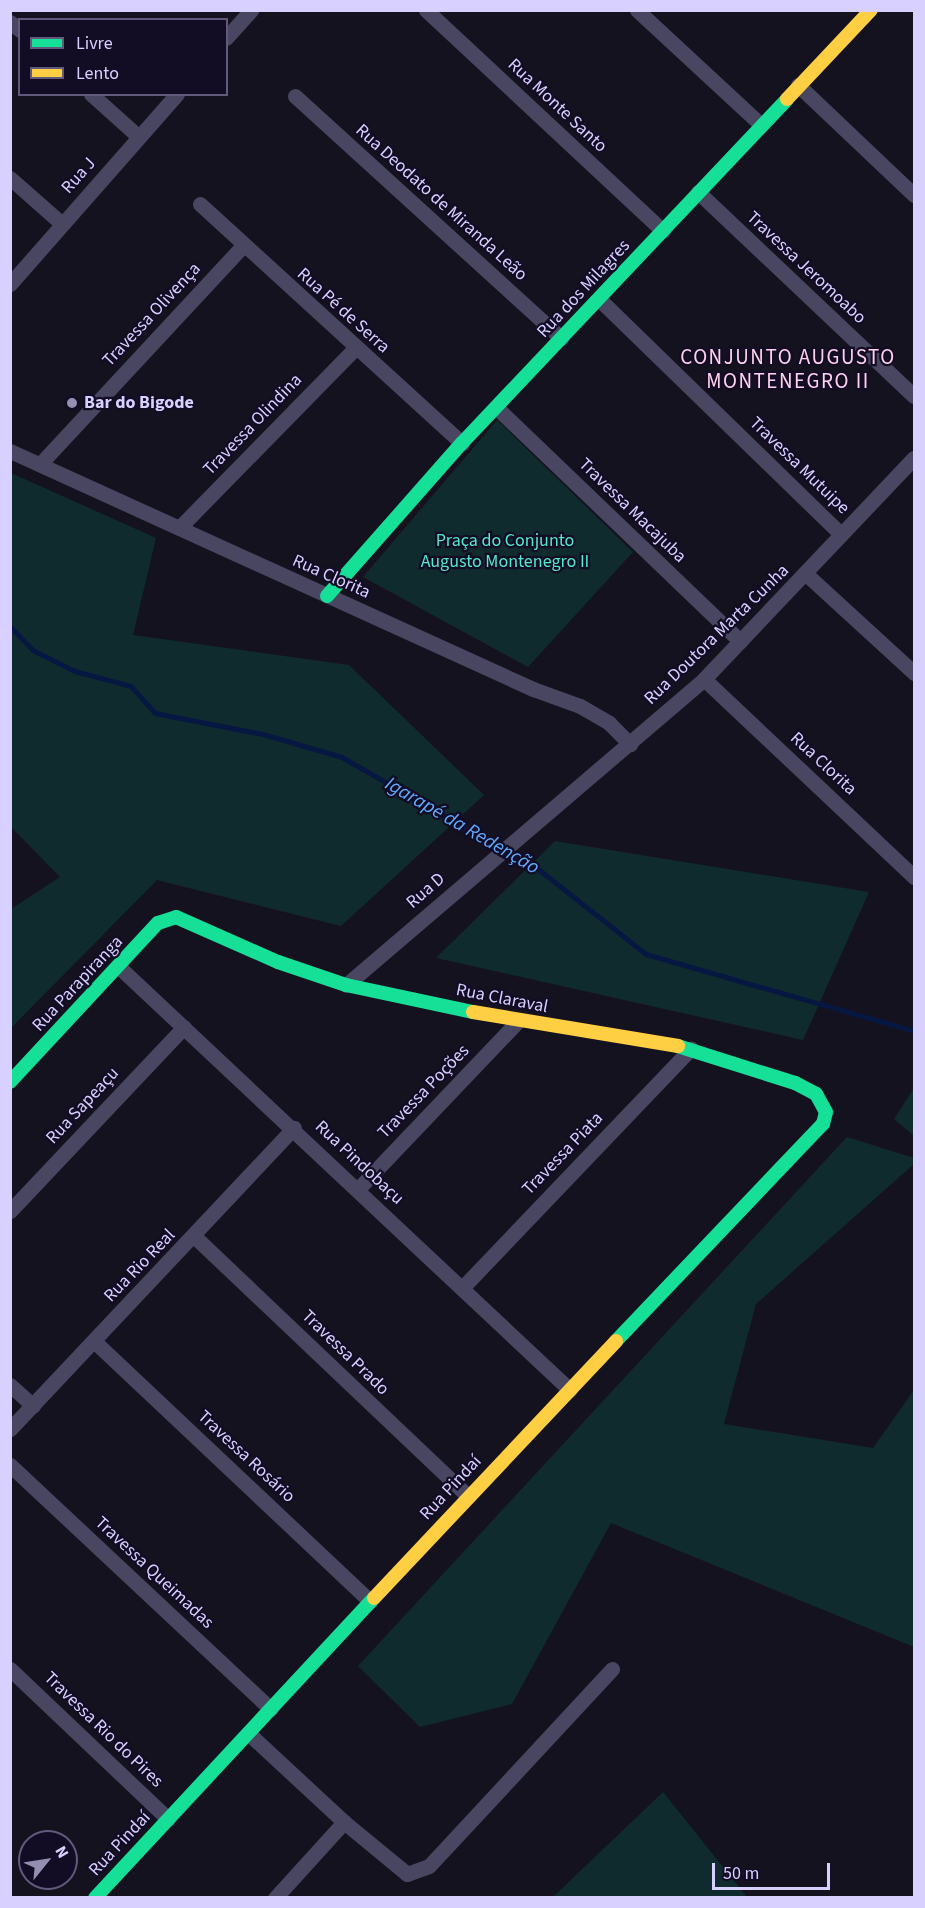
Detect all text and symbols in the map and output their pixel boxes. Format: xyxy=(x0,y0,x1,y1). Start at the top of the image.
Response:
legend xyxy=(18,18,228,96)
text: Livre xyxy=(76,31,113,56)
street label: Rua Monte Santo xyxy=(503,54,611,158)
text: Lento xyxy=(76,61,119,86)
street label: Rua Deodato de Miranda Leão xyxy=(351,120,531,286)
street label: Rua J xyxy=(57,153,101,199)
street label: Travessa Jeromoabo xyxy=(742,207,870,329)
street label: Rua dos Milagres xyxy=(533,235,635,343)
street label: Travessa Olivença xyxy=(98,259,206,371)
street label: Rua Pé de Serra xyxy=(292,264,394,358)
district label: CONJUNTO AUGUSTO MONTENEGRO II xyxy=(680,344,896,394)
street label: Travessa Olindina xyxy=(199,370,307,480)
place label: Bar do Bigode xyxy=(84,392,194,414)
marker: Bar do Bigode xyxy=(65,396,79,410)
street label: Travessa Mutuipe xyxy=(744,413,854,519)
street label: Travessa Macajuba xyxy=(574,454,690,568)
park label: Praça do Conjunto Augusto Montenegro II xyxy=(421,531,589,574)
street label: Rua Clorita xyxy=(289,550,373,604)
street label: Rua Doutora Marta Cunha xyxy=(640,560,794,710)
street label: Rua Clorita xyxy=(785,728,861,800)
water label: Igarapé da Redenção xyxy=(381,772,543,880)
street label: Rua D xyxy=(402,868,450,914)
street label: Rua Parapiranga xyxy=(28,932,128,1036)
street label: Rua Claraval xyxy=(454,980,550,1018)
street label: Travessa Poções xyxy=(374,1041,474,1143)
street label: Rua Sapeaçu xyxy=(42,1063,124,1149)
street label: Travessa Piata xyxy=(518,1108,608,1200)
street label: Rua Pindobaçu xyxy=(310,1116,408,1210)
street label: Rua Rio Real xyxy=(100,1225,180,1307)
street label: Travessa Prado xyxy=(297,1306,393,1400)
street label: Travessa Rosário xyxy=(193,1406,299,1508)
street label: Rua Pindaí xyxy=(416,1451,486,1525)
street label: Travessa Queimadas xyxy=(90,1512,218,1634)
street label: Travessa Rio do Pires xyxy=(39,1668,167,1792)
street label: Rua Pindaí xyxy=(85,1807,155,1881)
north arrow xyxy=(18,1830,78,1890)
text: N xyxy=(50,1842,74,1862)
scale bar xyxy=(715,1851,834,1889)
text: 50 m xyxy=(723,1861,759,1886)

